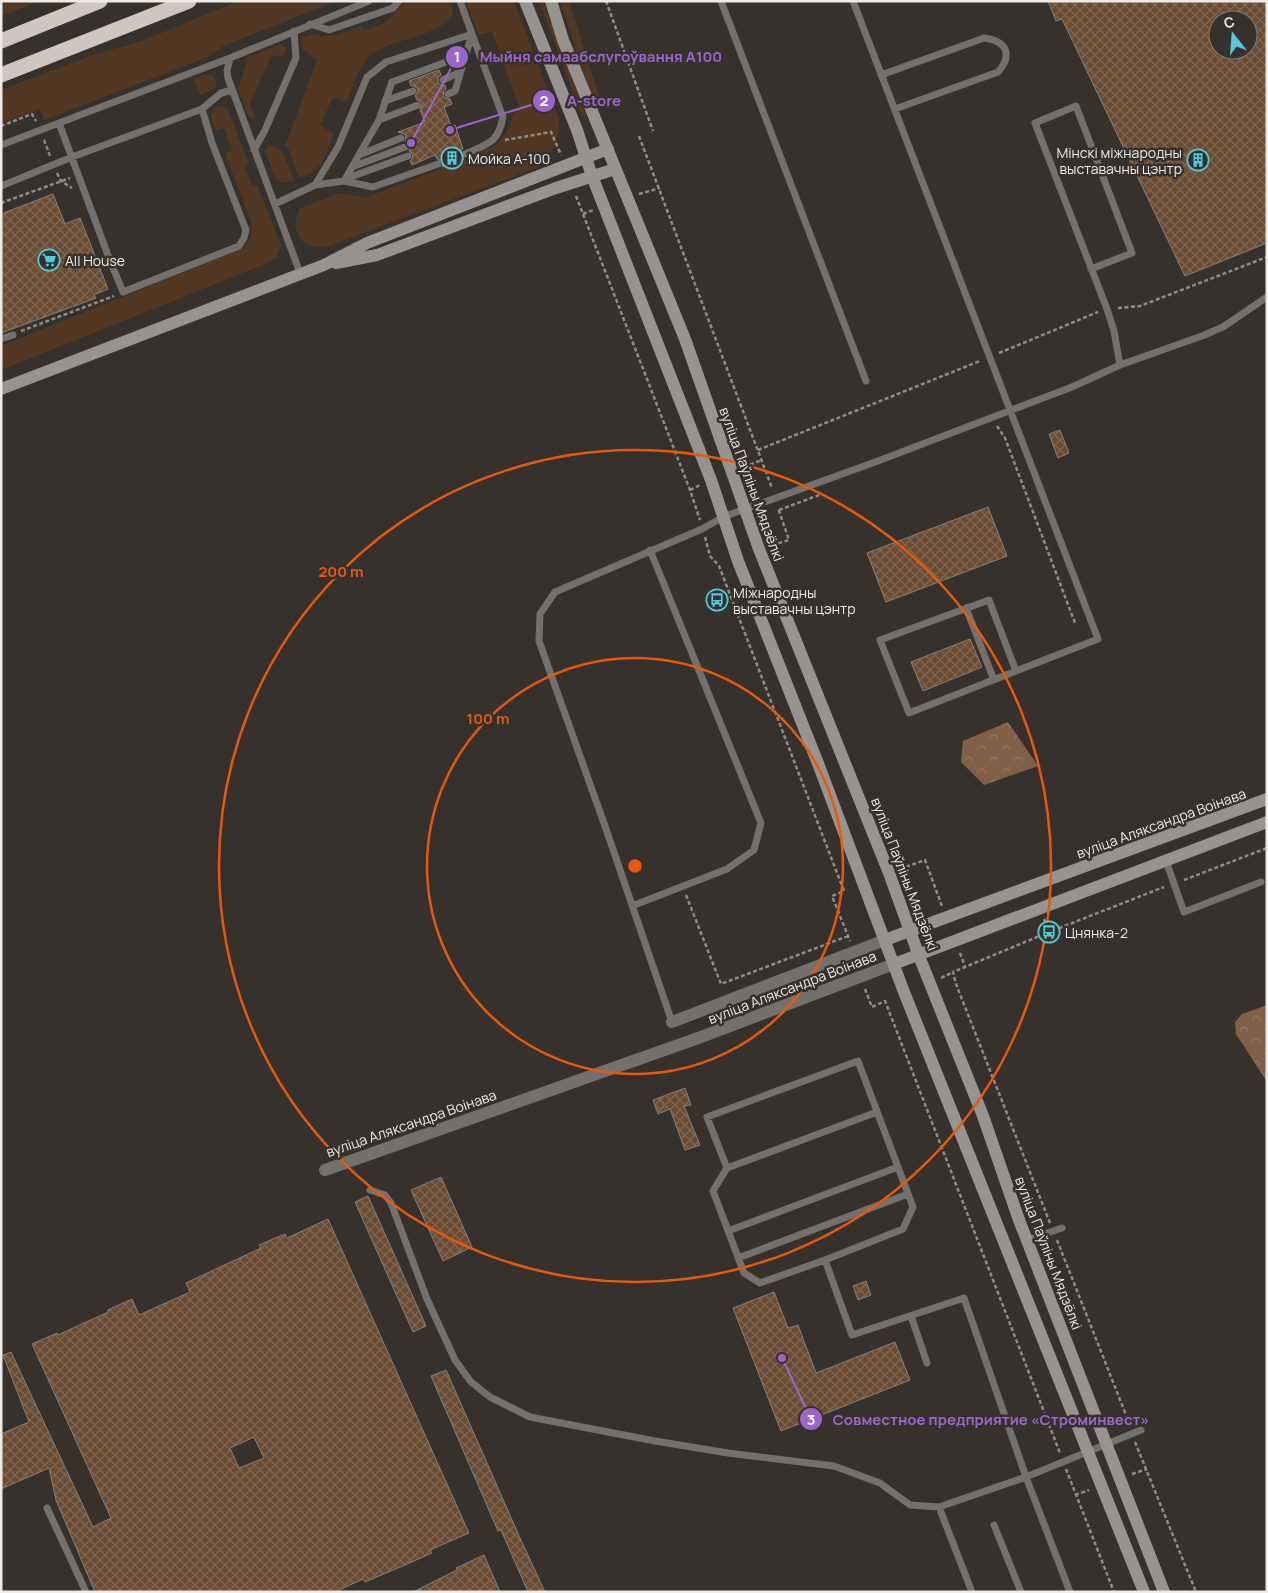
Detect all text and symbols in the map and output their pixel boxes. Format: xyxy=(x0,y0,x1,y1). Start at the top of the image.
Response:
north arrow xyxy=(1208,10,1258,60)
text: С xyxy=(1221,11,1237,33)
callout: Мыйня самаабслугоўвання A100 xyxy=(444,42,732,72)
text: 1 xyxy=(454,46,460,67)
text: Мыйня самаабслугоўвання A100 xyxy=(480,46,722,67)
callout: А-store xyxy=(532,86,631,116)
text: 2 xyxy=(540,90,549,111)
text: А-store xyxy=(567,90,621,111)
place label: Мінскі міжнародны выставачны цэнтр xyxy=(1057,143,1182,178)
building icon: Мойка A-100 xyxy=(440,146,464,170)
building icon: Мінскі міжнародны выставачны цэнтр xyxy=(1186,148,1210,172)
place label: Мойка A-100 xyxy=(468,149,550,168)
supermarket icon: All House xyxy=(37,248,61,272)
place label: All House xyxy=(65,251,125,270)
street label: вуліца Паўліны Мядзёлкі xyxy=(715,404,789,564)
text: 200 m xyxy=(318,561,364,582)
place label: Міжнародны выставачны цэнтр xyxy=(733,583,855,618)
bus stop icon: Міжнародны выставачны цэнтр xyxy=(705,588,729,612)
text: 100 m xyxy=(467,708,509,729)
street label: вуліца Аляксандра Воінава xyxy=(1074,783,1248,863)
street label: вуліца Паўліны Мядзёлкі xyxy=(867,795,943,953)
centre of rings xyxy=(626,857,644,875)
bus stop icon: Цнянка-2 xyxy=(1037,920,1061,944)
place label: Цнянка-2 xyxy=(1065,923,1128,942)
street label: вуліца Аляксандра Воінава xyxy=(705,946,879,1028)
street label: вуліца Аляксандра Воінава xyxy=(323,1085,499,1161)
street label: вуліца Паўліны Мядзёлкі xyxy=(1011,1174,1087,1332)
callout: Совместное предприятие «Строминвест» xyxy=(798,1404,1160,1434)
text: 3 xyxy=(807,1409,815,1430)
text: Совместное предприятие «Строминвест» xyxy=(833,1409,1149,1430)

